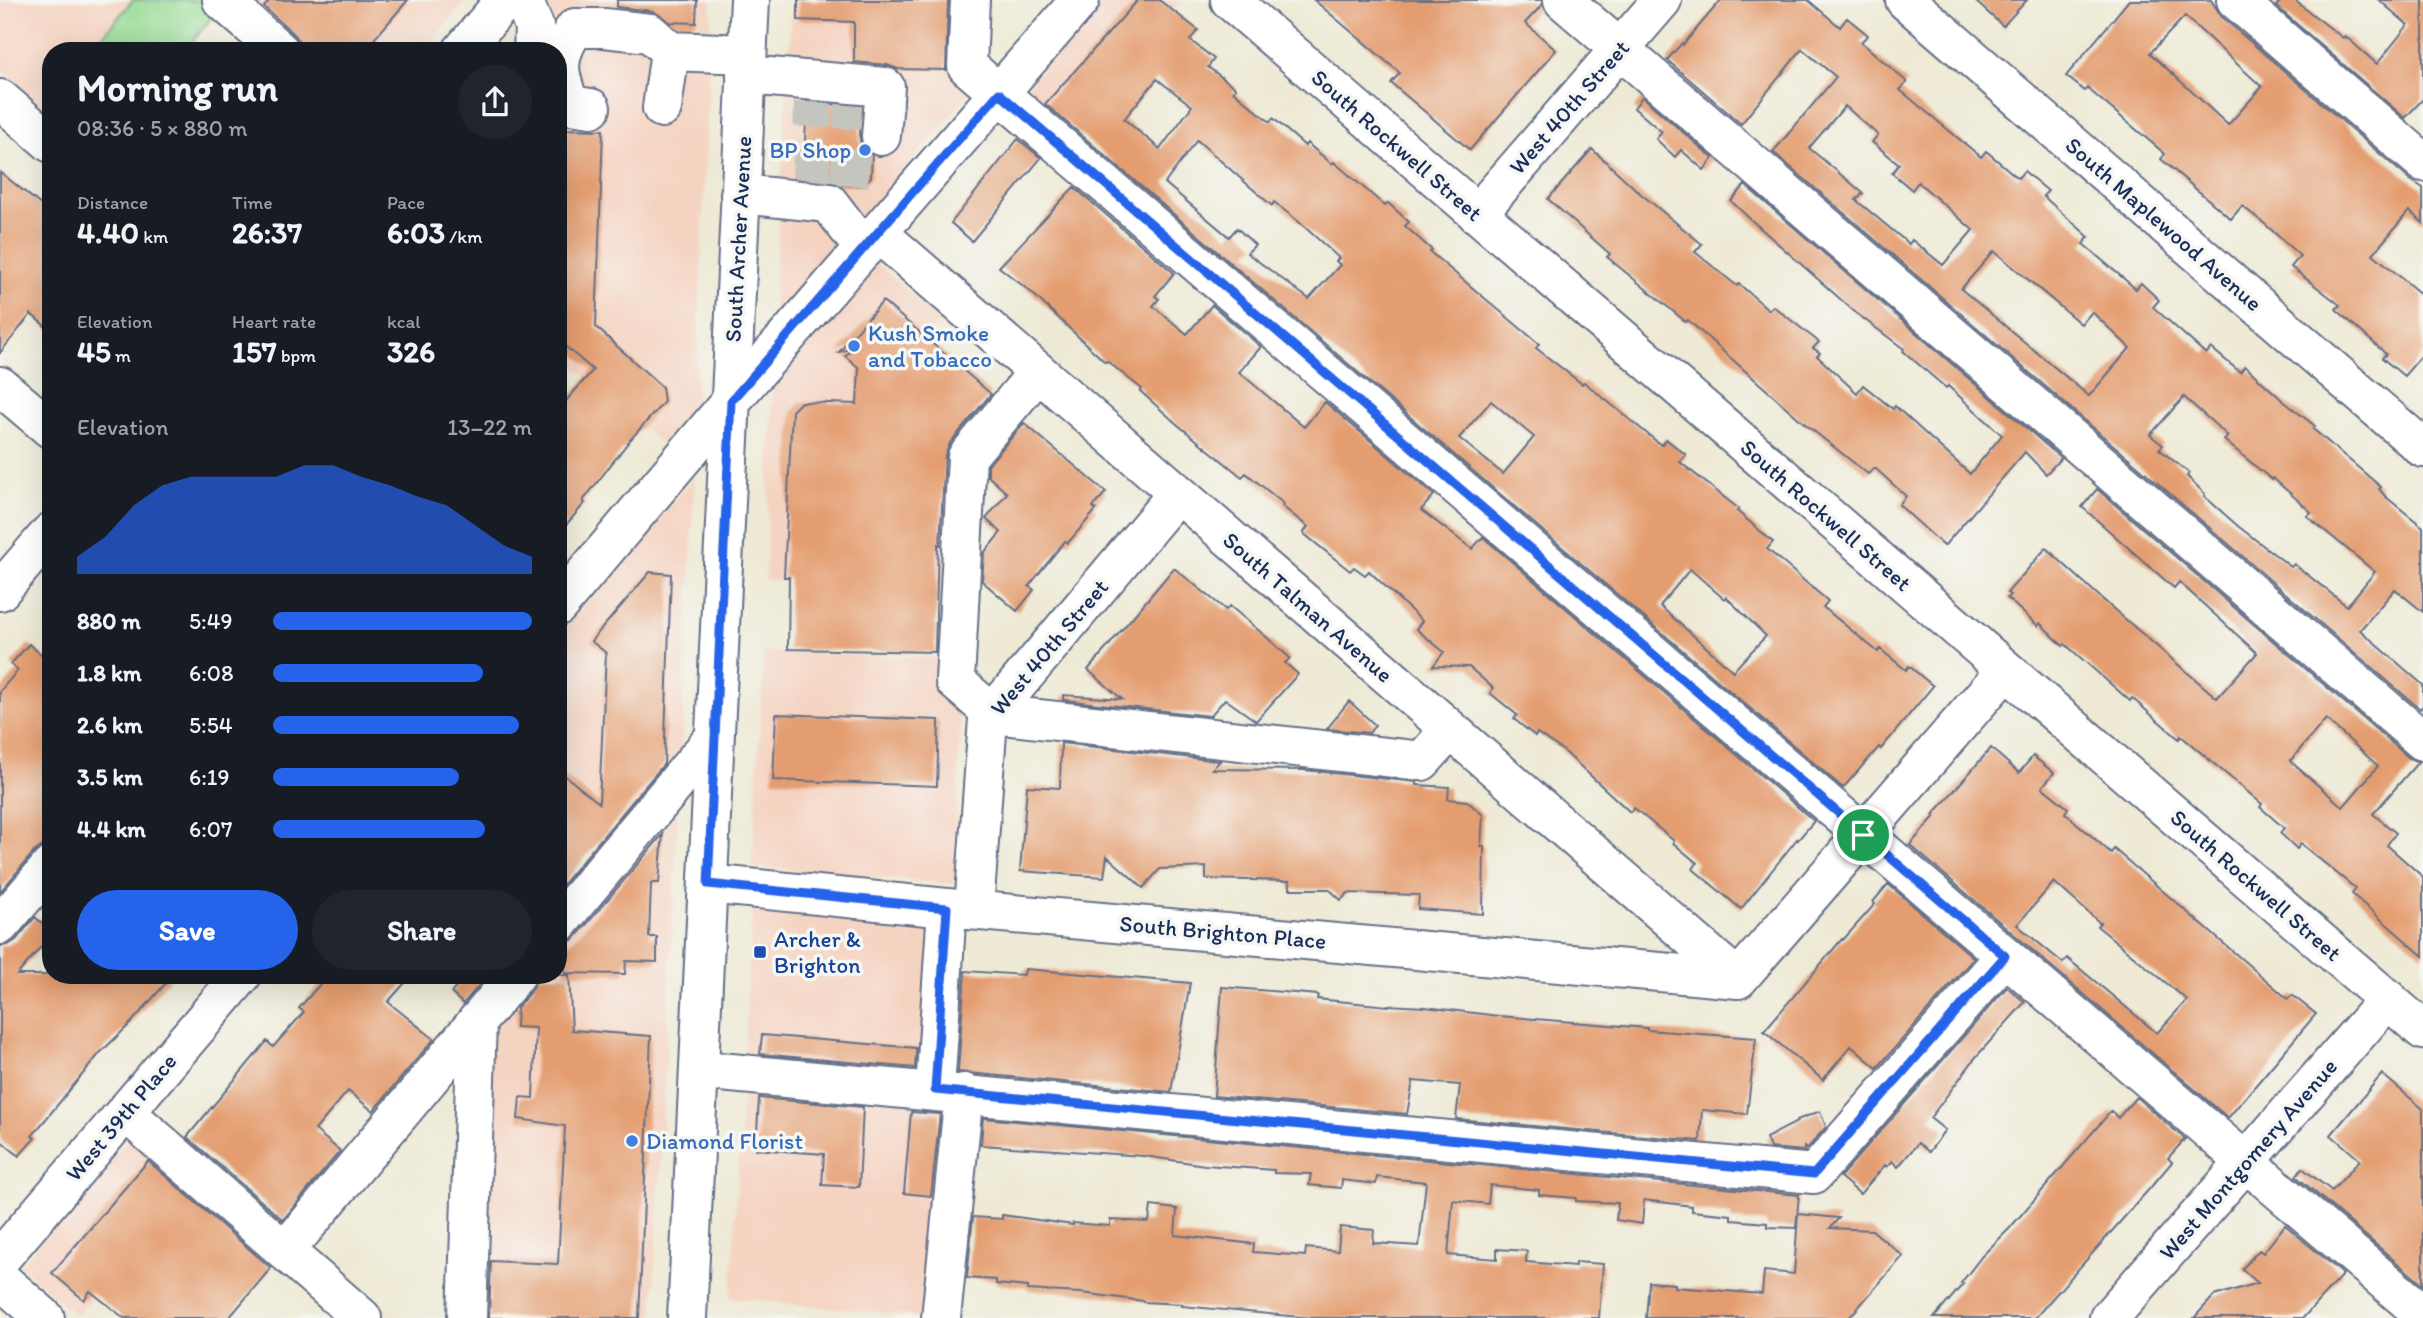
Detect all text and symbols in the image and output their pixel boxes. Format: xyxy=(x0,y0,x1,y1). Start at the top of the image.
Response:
street label: West 40th Street xyxy=(1503,34,1635,180)
street label: South Rockwell Street xyxy=(1306,63,1488,227)
text: Morning run xyxy=(77,65,278,111)
button: share xyxy=(458,65,532,139)
text: 08:36 · 5 × 880 m xyxy=(77,114,248,142)
street label: South Maplewood Avenue xyxy=(2060,131,2268,317)
street label: South Archer Avenue xyxy=(719,135,757,343)
place label: BP Shop xyxy=(769,136,851,164)
marker: BP Shop xyxy=(857,142,873,158)
text: Distance xyxy=(77,191,148,214)
text: Time xyxy=(232,191,273,214)
text: Pace xyxy=(387,191,425,214)
text: 4.40 xyxy=(77,214,139,251)
text: 26:37 xyxy=(232,214,302,251)
text: 6:03 xyxy=(387,214,445,251)
text: km xyxy=(139,225,168,248)
text: /km xyxy=(445,225,482,248)
text: Elevation xyxy=(77,310,153,333)
text: Heart rate xyxy=(232,310,316,333)
text: kcal xyxy=(387,310,421,333)
place label: Kush Smoke and Tobacco xyxy=(868,319,992,373)
text: 45 xyxy=(77,333,111,370)
text: 157 xyxy=(232,333,277,370)
text: 326 xyxy=(387,333,435,370)
marker: Kush Smoke and Tobacco xyxy=(846,338,862,354)
text: m xyxy=(111,344,131,367)
text: bpm xyxy=(277,344,316,367)
text: Elevation xyxy=(77,413,168,441)
text: 13–22 m xyxy=(447,413,532,441)
street label: South Rockwell Street xyxy=(1735,433,1917,597)
street label: South Talman Avenue xyxy=(1217,526,1399,688)
street label: West 40th Street xyxy=(984,573,1114,721)
text: 880 m xyxy=(77,607,141,635)
text: 5:49 xyxy=(189,607,233,635)
text: 1.8 km xyxy=(77,659,142,687)
text: 6:08 xyxy=(189,659,234,687)
text: 2.6 km xyxy=(77,711,143,739)
text: 5:54 xyxy=(189,711,233,739)
text: 3.5 km xyxy=(77,763,143,791)
text: 6:19 xyxy=(189,763,230,791)
street label: South Rockwell Street xyxy=(2165,803,2347,967)
pin xyxy=(1833,805,1893,865)
text: 4.4 km xyxy=(77,815,146,843)
text: 6:07 xyxy=(189,815,232,843)
icon: arrive xyxy=(1844,816,1882,854)
button: Save xyxy=(77,890,298,970)
button: Share xyxy=(312,890,532,970)
street label: South Brighton Place xyxy=(1119,909,1327,955)
place label: Archer & Brighton xyxy=(774,925,861,979)
marker: Archer & Brighton xyxy=(752,944,768,960)
street label: West 39th Place xyxy=(60,1047,182,1187)
street label: West Montgomery Avenue xyxy=(2153,1053,2343,1265)
place label: Diamond Florist xyxy=(646,1127,803,1155)
marker: Diamond Florist xyxy=(624,1133,640,1149)

